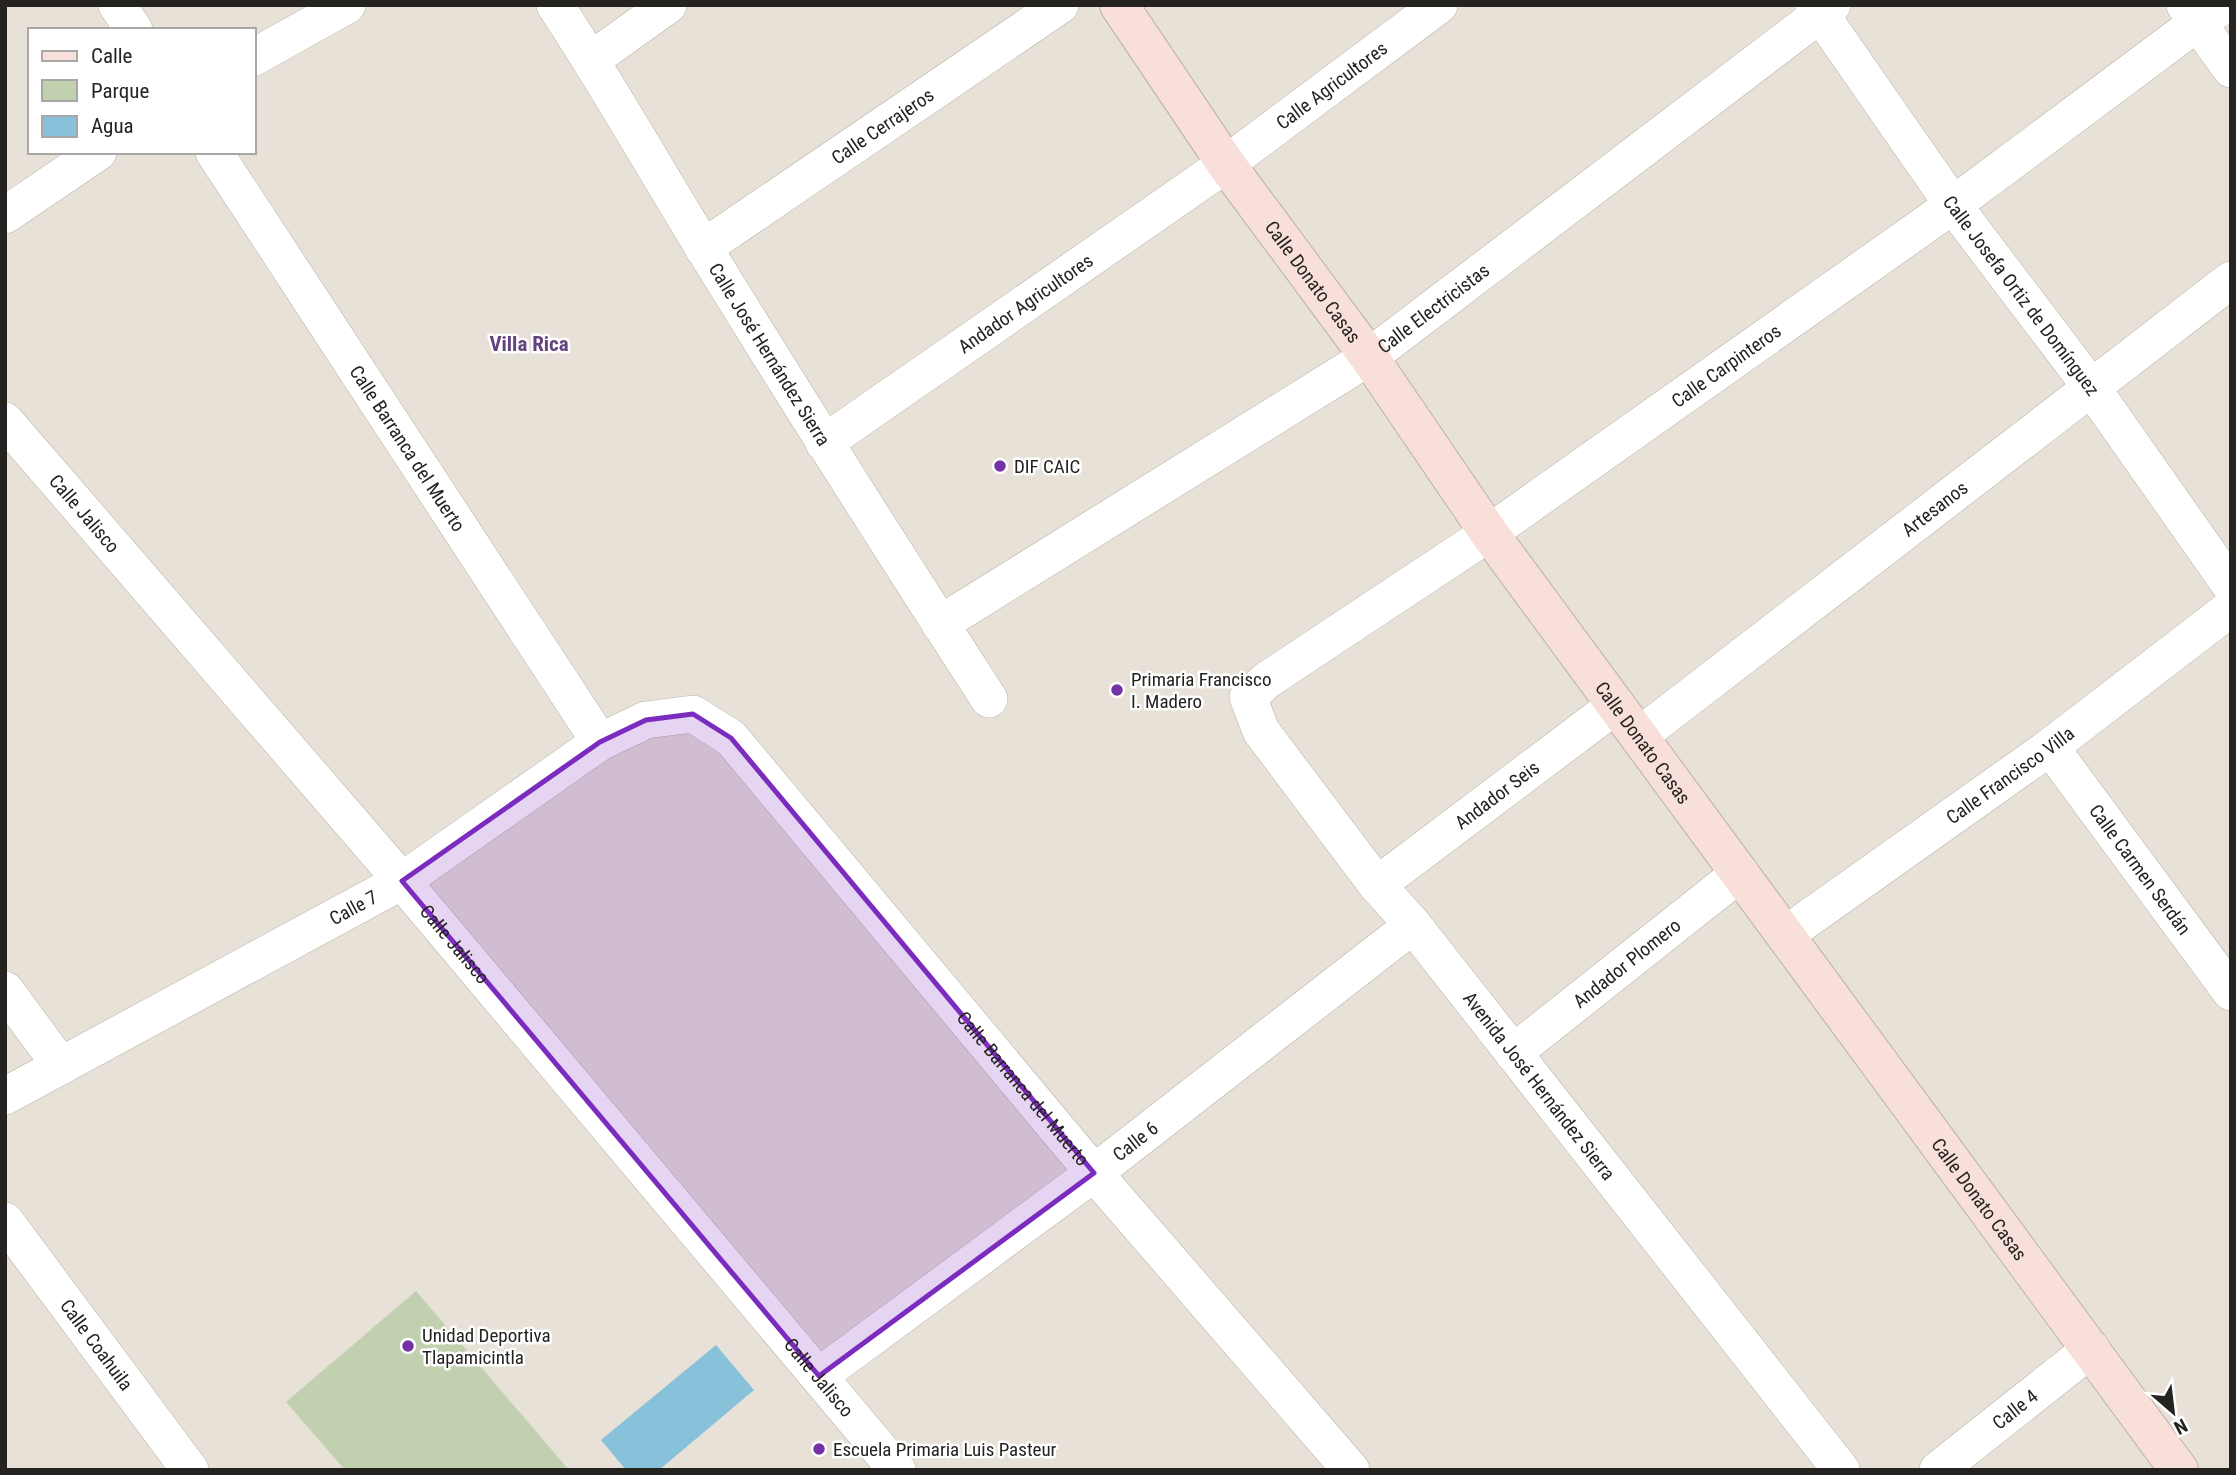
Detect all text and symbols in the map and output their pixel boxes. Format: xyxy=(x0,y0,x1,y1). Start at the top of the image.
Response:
legend xyxy=(28,28,256,154)
street label: Calle Agricultores xyxy=(1271,36,1392,134)
text: Calle xyxy=(91,44,133,68)
text: Parque xyxy=(91,79,149,103)
street label: Calle Cerrajeros xyxy=(827,83,938,169)
text: Agua xyxy=(91,114,134,138)
street label: Calle Josefa Ortiz de Domínguez xyxy=(1938,191,2105,400)
street label: Calle Donato Casas xyxy=(1260,216,1366,347)
street label: Andador Agricultores xyxy=(953,249,1097,358)
street label: Calle Electricistas xyxy=(1373,258,1494,358)
street label: Calle José Hernández Sierra xyxy=(704,259,835,450)
street label: Calle Carpinteros xyxy=(1667,319,1785,412)
district label: Villa Rica xyxy=(489,332,569,356)
street label: Calle Barranca del Muerto xyxy=(345,361,471,536)
place label: DIF CAIC xyxy=(1014,455,1080,478)
marker: DIF CAIC xyxy=(992,458,1008,474)
street label: Calle Jalisco xyxy=(45,470,125,557)
street label: Artesanos xyxy=(1897,476,1972,541)
place label: Primaria Francisco I. Madero xyxy=(1131,668,1271,713)
street label: Calle Donato Casas xyxy=(1591,677,1696,808)
marker: Primaria Francisco I. Madero xyxy=(1109,682,1125,698)
street label: Calle Francisco Villa xyxy=(1941,721,2078,829)
street label: Andador Seis xyxy=(1450,756,1544,834)
street label: Calle Carmen Serdán xyxy=(2085,799,2196,939)
street label: Calle 7 xyxy=(325,885,381,930)
street label: Calle Jalisco xyxy=(415,900,495,988)
street label: Andador Plomero xyxy=(1568,913,1685,1013)
street label: Avenida José Hernández Sierra xyxy=(1458,987,1620,1185)
street label: Calle Barranca del Muerto xyxy=(952,1006,1094,1170)
street label: Calle 6 xyxy=(1108,1116,1163,1166)
street label: Calle Donato Casas xyxy=(1927,1133,2032,1265)
street label: Calle Coahuila xyxy=(56,1295,138,1395)
place label: Unidad Deportiva Tlapamicintla xyxy=(422,1324,551,1369)
street label: Calle Jalisco xyxy=(779,1333,859,1421)
marker: Unidad Deportiva Tlapamicintla xyxy=(400,1338,416,1354)
north arrow xyxy=(2138,1377,2208,1447)
street label: Calle 4 xyxy=(1988,1384,2042,1434)
text: N xyxy=(2170,1414,2191,1439)
place label: Escuela Primaria Luis Pasteur xyxy=(833,1438,1057,1461)
marker: Escuela Primaria Luis Pasteur xyxy=(811,1441,827,1457)

